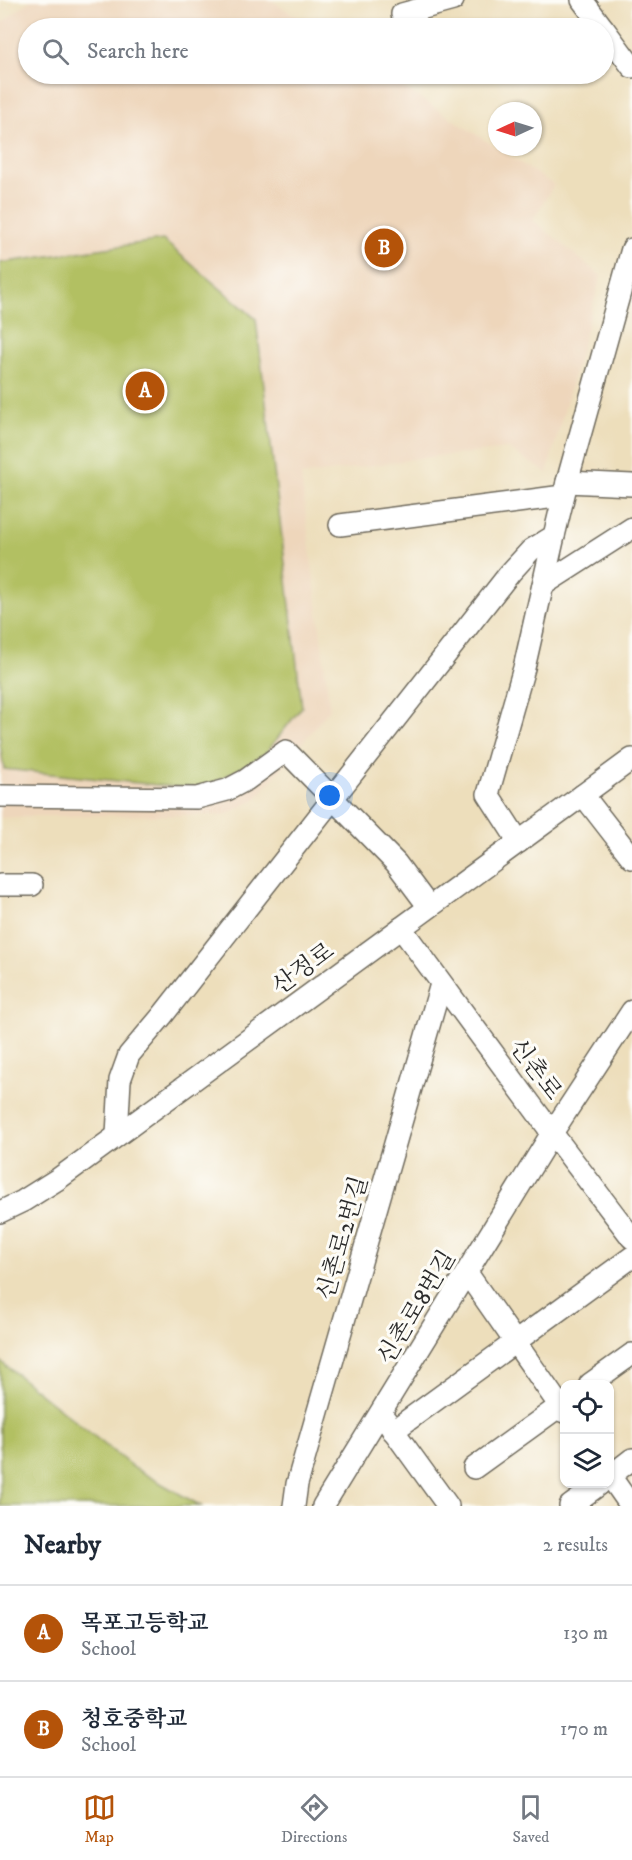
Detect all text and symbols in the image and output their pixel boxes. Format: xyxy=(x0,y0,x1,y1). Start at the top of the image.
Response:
search box xyxy=(18,18,614,84)
icon: search xyxy=(39,35,72,68)
text: Search here xyxy=(87,38,189,65)
north arrow xyxy=(488,102,542,156)
pin: B xyxy=(364,226,404,270)
pin: A xyxy=(126,368,164,414)
your location xyxy=(315,781,344,810)
street label: 산정로 xyxy=(267,936,341,1001)
street label: 신촌로 xyxy=(502,1033,568,1106)
street label: 신촌로2번길 xyxy=(311,1173,375,1304)
street label: 신촌로8번길 xyxy=(371,1245,463,1370)
map controls xyxy=(560,1380,614,1488)
button: locate xyxy=(560,1380,614,1434)
button: layers xyxy=(560,1434,614,1488)
text: Nearby xyxy=(24,1529,101,1562)
text: 2 results xyxy=(543,1533,608,1558)
text: 목포고등학교 xyxy=(81,1610,209,1637)
text: A xyxy=(37,1621,50,1646)
text: 130 m xyxy=(563,1621,608,1646)
text: School xyxy=(81,1637,136,1662)
text: 청호중학교 xyxy=(81,1706,187,1733)
text: B xyxy=(37,1717,50,1742)
text: 170 m xyxy=(560,1717,608,1742)
text: School xyxy=(81,1733,136,1758)
tab: Map xyxy=(83,1791,116,1847)
tab: Directions xyxy=(281,1791,347,1847)
tab: Saved xyxy=(513,1791,549,1847)

